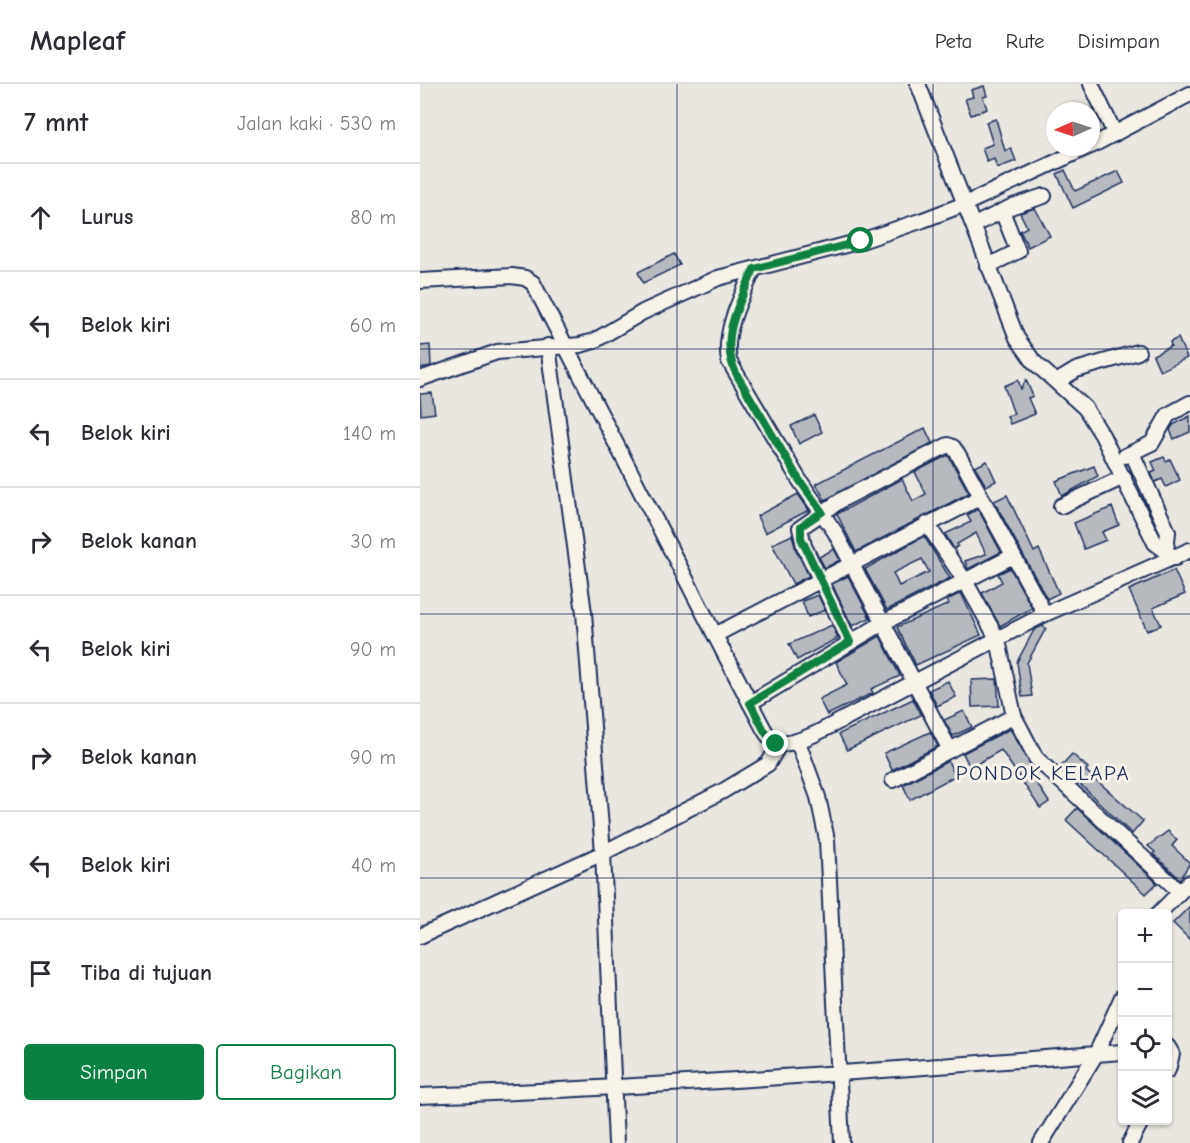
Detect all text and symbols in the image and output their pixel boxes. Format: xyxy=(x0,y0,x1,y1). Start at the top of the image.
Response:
text: Mapleaf xyxy=(30,25,125,57)
text: Peta xyxy=(935,29,972,53)
text: Rute xyxy=(1005,29,1045,53)
text: Disimpan xyxy=(1078,29,1160,53)
north arrow xyxy=(1046,102,1100,156)
text: 7 mnt xyxy=(24,108,88,138)
text: Jalan kaki · 530 m xyxy=(237,112,396,135)
icon: ahead xyxy=(24,201,57,234)
text: Lurus xyxy=(81,204,133,230)
text: 80 m xyxy=(350,206,396,229)
route start xyxy=(847,227,873,253)
icon: left xyxy=(24,309,57,342)
text: Belok kiri xyxy=(81,312,171,338)
text: 60 m xyxy=(350,314,396,337)
icon: left xyxy=(24,417,57,450)
text: Belok kiri xyxy=(81,420,171,446)
text: 140 m xyxy=(343,422,396,445)
icon: right xyxy=(24,525,57,558)
text: Belok kanan xyxy=(81,528,197,554)
text: 30 m xyxy=(350,530,396,553)
icon: left xyxy=(24,633,57,666)
text: Belok kiri xyxy=(81,636,171,662)
text: 90 m xyxy=(350,638,396,661)
route end xyxy=(762,730,788,756)
icon: right xyxy=(24,741,57,774)
text: Belok kanan xyxy=(81,744,197,770)
text: 90 m xyxy=(350,746,396,769)
district label: PONDOK KELAPA xyxy=(956,761,1130,785)
icon: left xyxy=(24,849,57,882)
text: Belok kiri xyxy=(81,852,171,878)
text: 40 m xyxy=(351,854,396,877)
map controls xyxy=(1118,909,1172,1125)
button: + xyxy=(1118,909,1172,963)
icon: arrive xyxy=(24,957,57,990)
text: Tiba di tujuan xyxy=(81,960,212,986)
button: − xyxy=(1118,963,1172,1017)
button: locate xyxy=(1118,1017,1172,1071)
button: Simpan xyxy=(24,1044,204,1100)
button: Bagikan xyxy=(216,1044,396,1100)
button: layers xyxy=(1118,1071,1172,1125)

